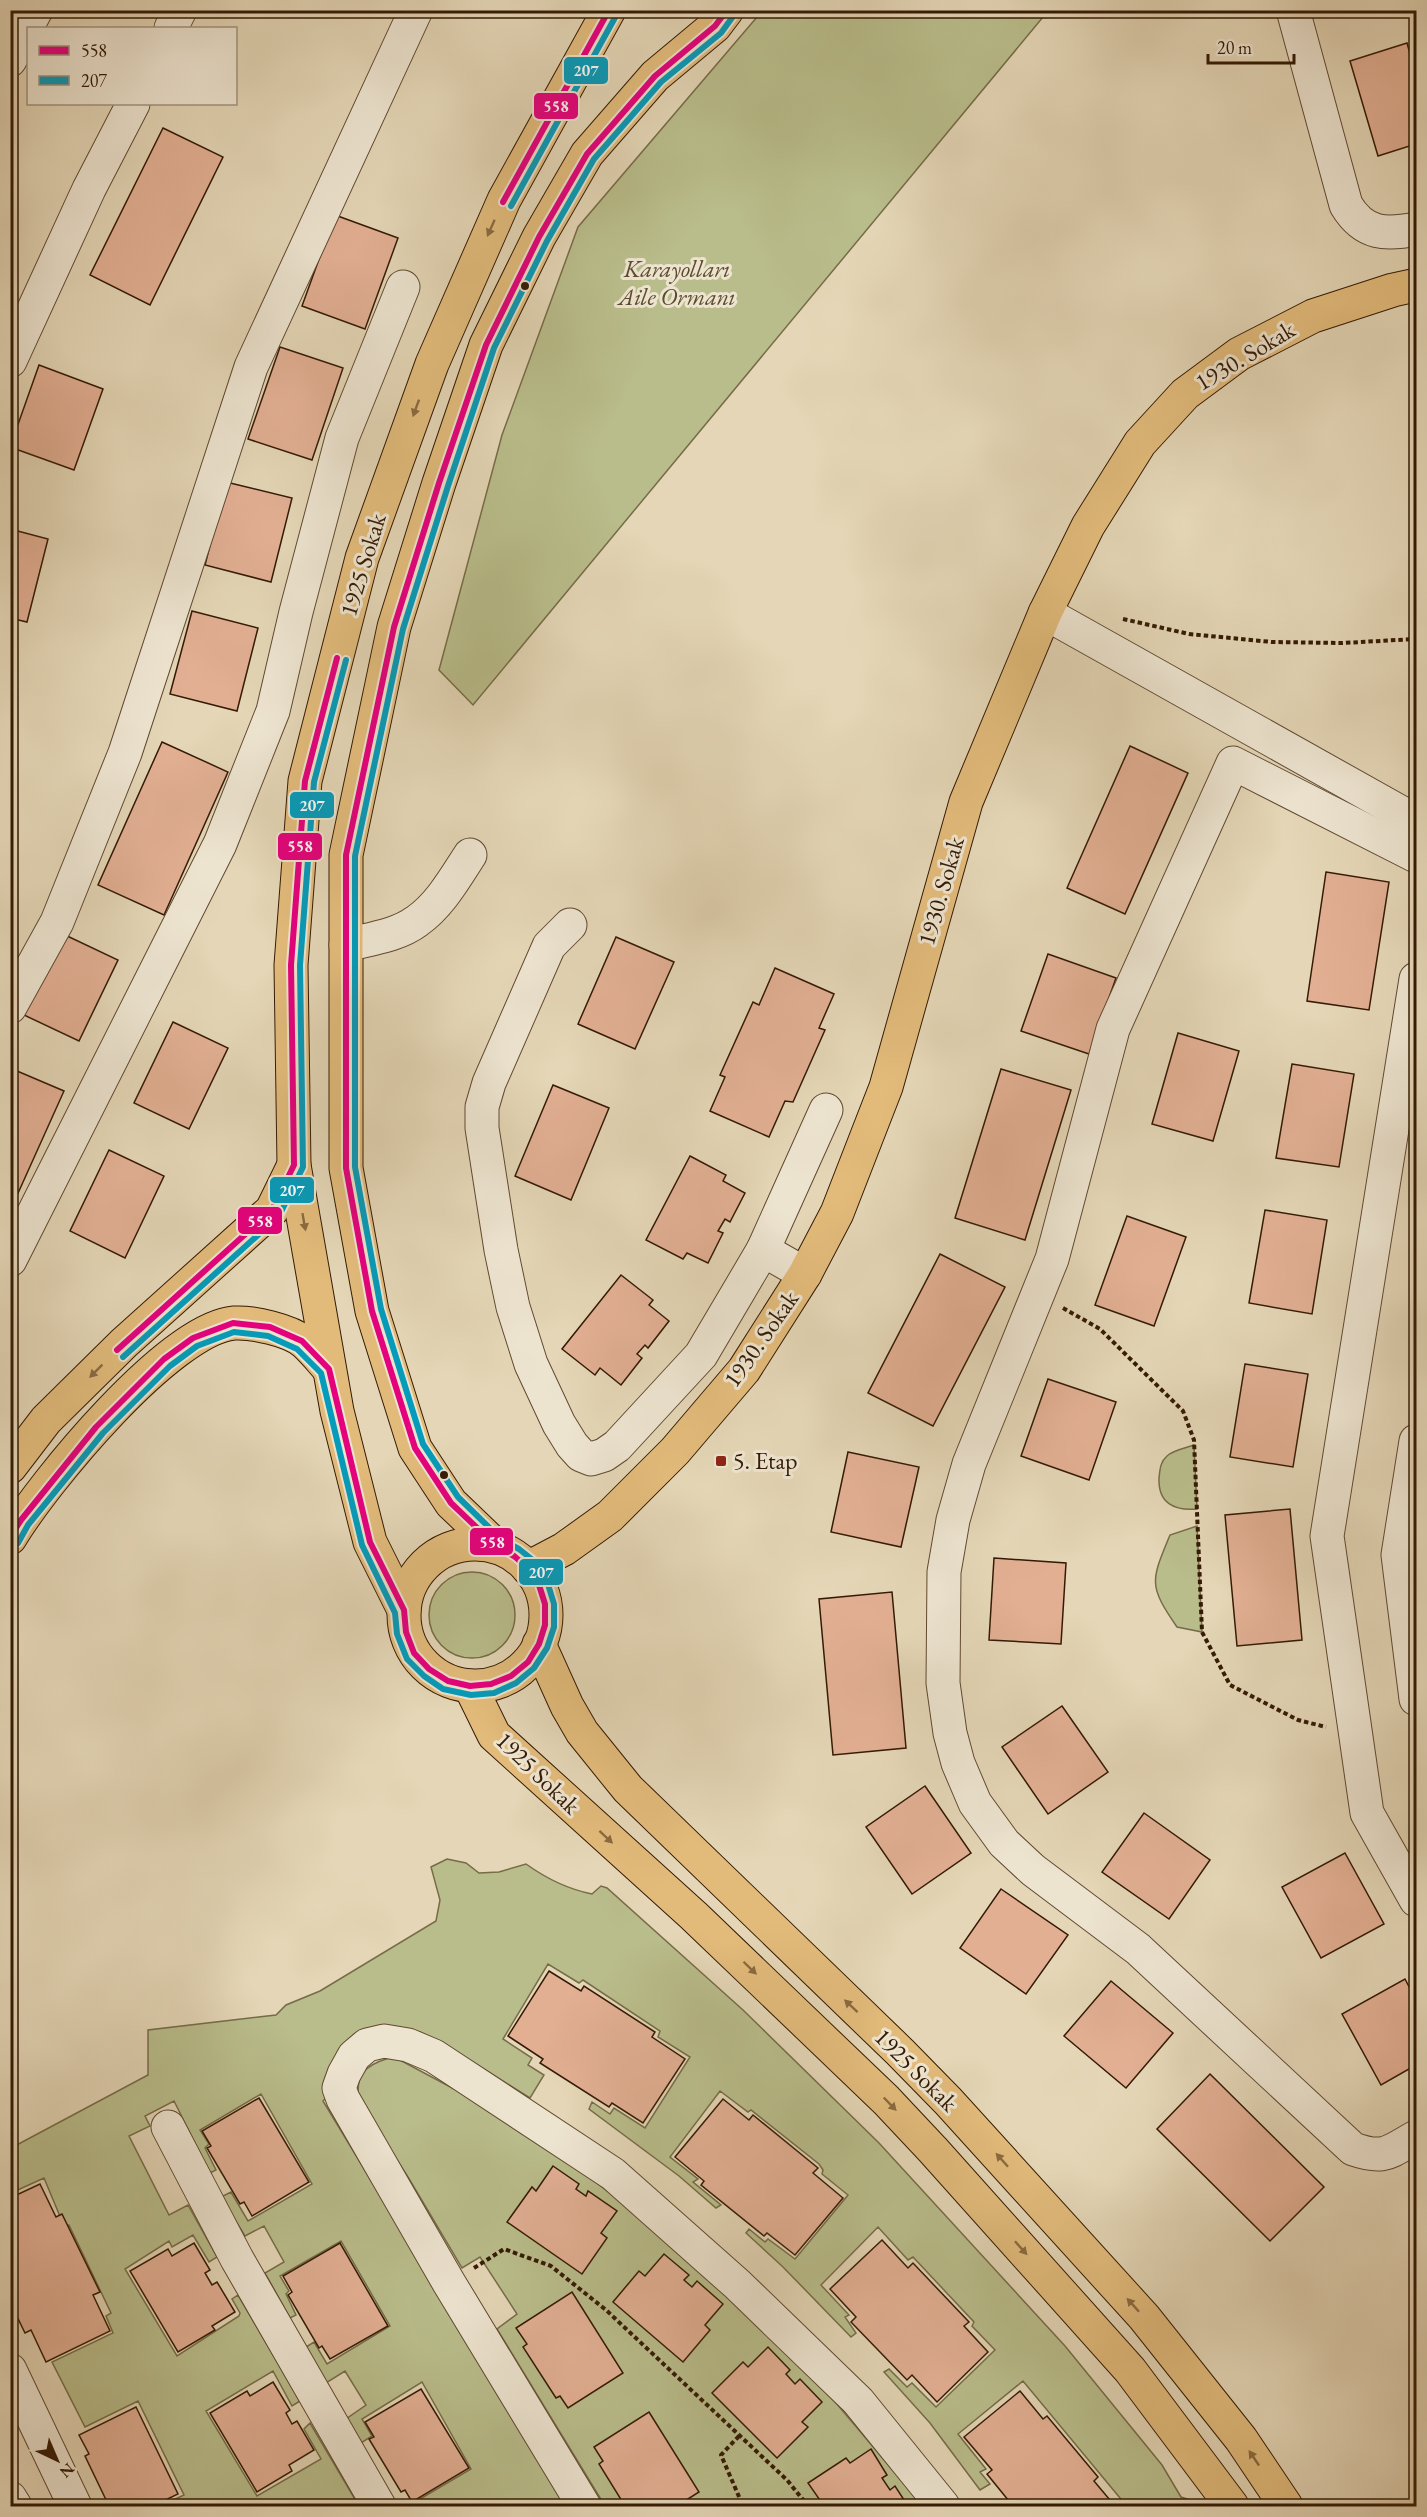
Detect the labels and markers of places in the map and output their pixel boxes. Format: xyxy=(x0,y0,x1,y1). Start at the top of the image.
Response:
unlabelled marker xyxy=(519,280,531,292)
place label: 5. Etap xyxy=(733,1445,797,1476)
marker: 5. Etap xyxy=(714,1454,728,1468)
unlabelled marker xyxy=(438,1469,450,1481)

